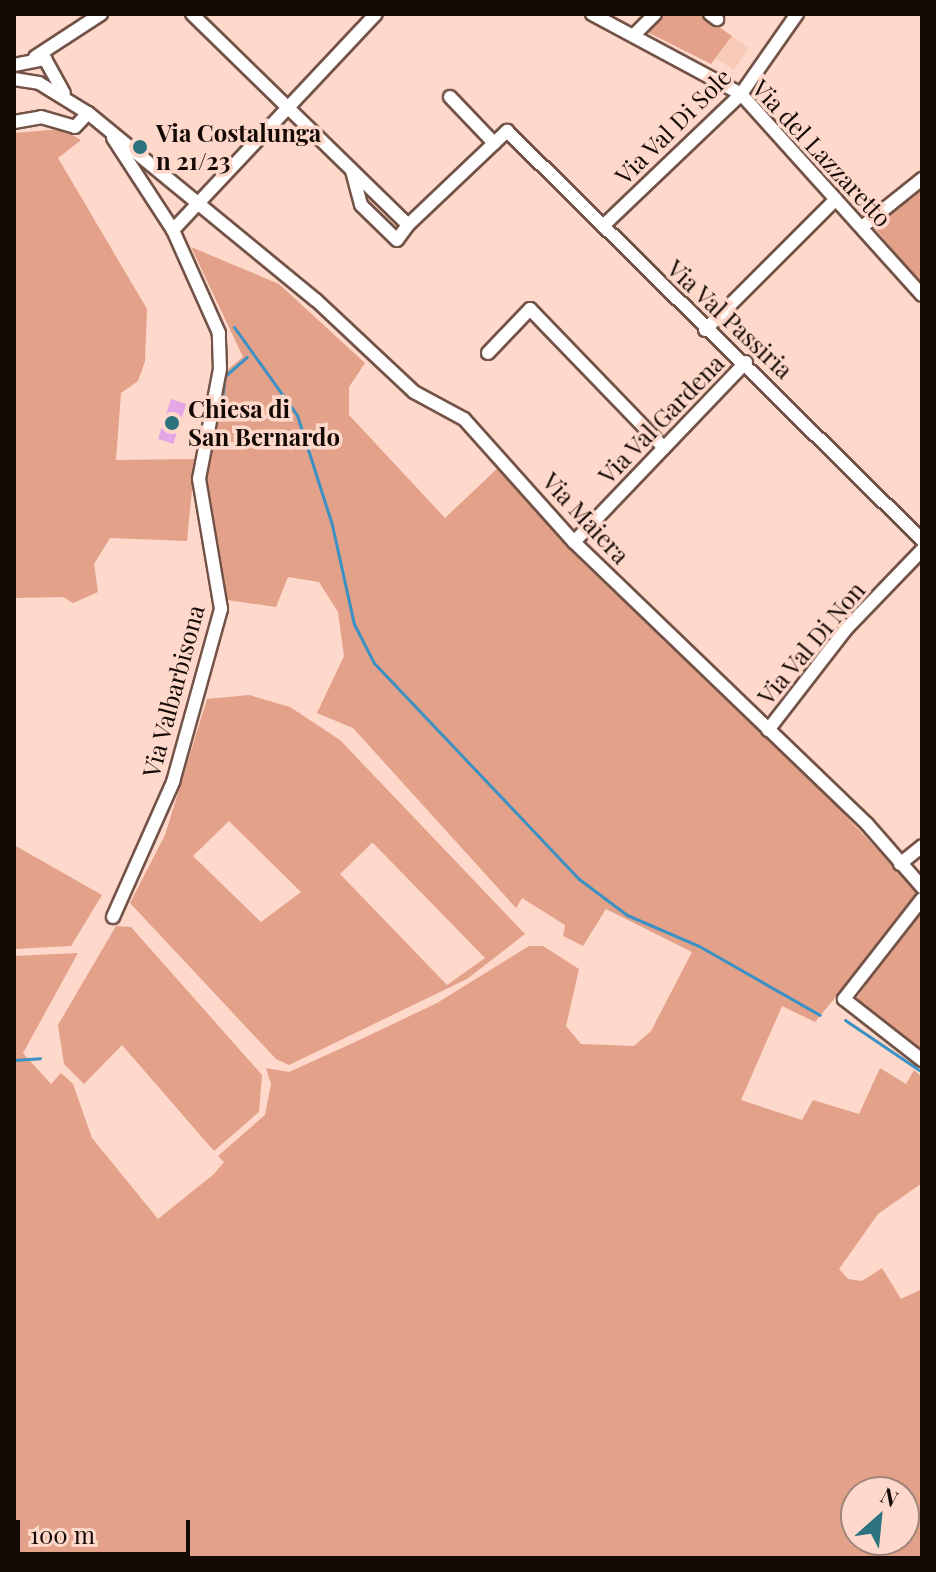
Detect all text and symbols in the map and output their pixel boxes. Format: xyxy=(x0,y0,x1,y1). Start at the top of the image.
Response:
street label: Via Val Di Sole xyxy=(609,62,737,190)
street label: Via del Lazzaretto xyxy=(746,73,898,233)
place label: Via Costalunga n 21/23 xyxy=(156,119,321,175)
marker: Via Costalunga n 21/23 xyxy=(131,138,149,156)
street label: Via Val Passiria xyxy=(661,253,799,385)
street label: Via Val Gardena xyxy=(592,348,730,490)
place label: Chiesa di San Bernardo xyxy=(188,395,340,451)
marker: Chiesa di San Bernardo xyxy=(163,414,181,432)
street label: Via Maiera xyxy=(537,467,635,569)
street label: Via Val Di Non xyxy=(751,575,871,711)
street label: Via Valbarbisona xyxy=(136,601,210,781)
north arrow xyxy=(840,1476,920,1556)
text: N xyxy=(876,1479,904,1513)
scale bar xyxy=(20,1504,194,1554)
text: 100 m xyxy=(30,1518,95,1550)

